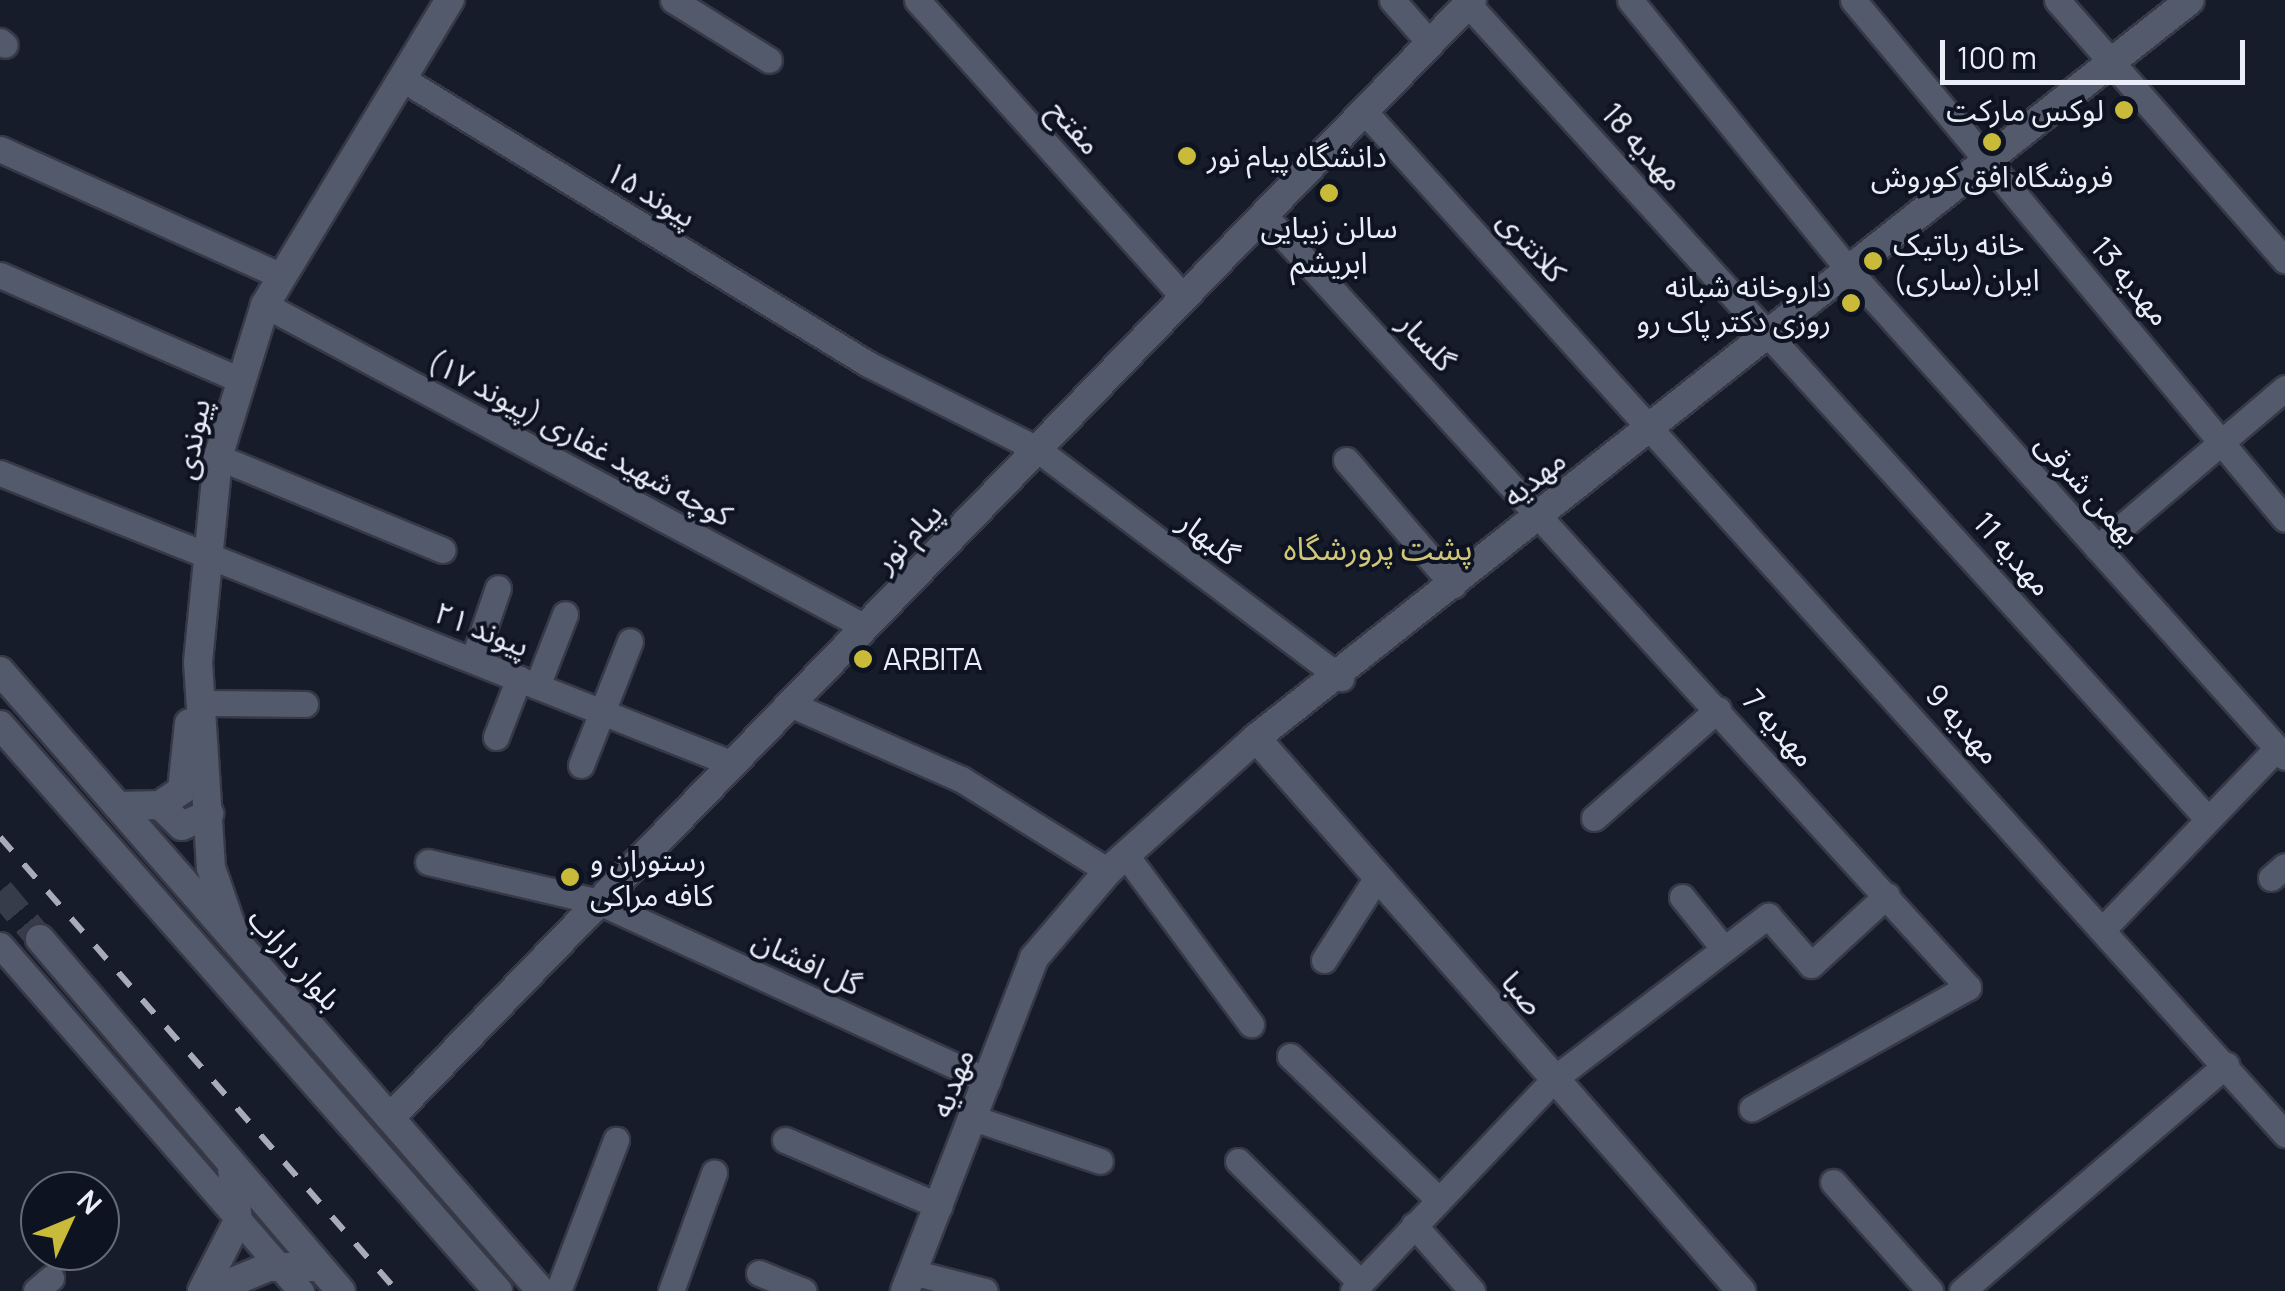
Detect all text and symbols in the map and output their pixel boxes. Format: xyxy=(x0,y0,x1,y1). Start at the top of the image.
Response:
scale bar xyxy=(1945,20,2250,82)
text: 100 m xyxy=(1957,37,2037,78)
street label: مفتح xyxy=(1041,92,1109,162)
place label: لوکس مارکت xyxy=(1946,92,2104,128)
street label: مهدیه 18 xyxy=(1594,96,1692,198)
marker: لوکس مارکت xyxy=(2113,99,2135,121)
marker: فروشگاه افق کوروش xyxy=(1981,131,2003,153)
place label: دانشگاه پیام نور xyxy=(1207,138,1387,174)
marker: دانشگاه پیام نور xyxy=(1176,145,1198,167)
street label: پیوند ۱۵ xyxy=(599,153,703,235)
place label: فروشگاه افق کوروش xyxy=(1871,158,2113,194)
marker: سالن زیبایی ابریشم xyxy=(1318,182,1340,204)
street label: کلانتری xyxy=(1490,203,1574,289)
place label: سالن زیبایی ابریشم xyxy=(1260,209,1398,280)
place label: خانه رباتیک ایران(ساری) xyxy=(1893,226,2040,296)
street label: مهدیه 13 xyxy=(2084,229,2178,333)
marker: خانه رباتیک ایران(ساری) xyxy=(1862,250,1884,272)
place label: داروخانه شبانه روزی دکتر پاک رو xyxy=(1637,268,1831,338)
marker: داروخانه شبانه روزی دکتر پاک رو xyxy=(1840,292,1862,314)
street label: گلسار xyxy=(1391,305,1463,379)
street label: کوچه شهید غفاری (پیوند ۱۷) xyxy=(422,342,738,534)
street label: پیوندی xyxy=(167,396,217,482)
street label: بهمن شرقی xyxy=(2028,425,2148,553)
street label: مهدیه xyxy=(1495,442,1573,514)
street label: پیام نور xyxy=(866,495,950,579)
street label: گلبهار xyxy=(1172,504,1246,572)
street label: مهدیه 11 xyxy=(1966,505,2060,603)
district label: پشت پرورشگاه xyxy=(1283,529,1473,567)
street label: پیوند ۲۱ xyxy=(430,594,534,664)
place label: ARBITA xyxy=(883,641,983,677)
marker: ARBITA xyxy=(852,648,874,670)
street label: مهدیه 9 xyxy=(1918,677,2008,771)
street label: مهدیه 7 xyxy=(1735,682,1823,774)
place label: رستوران و کافه مراکی xyxy=(590,842,714,912)
marker: رستوران و کافه مراکی xyxy=(559,866,581,888)
street label: بلوار داراب xyxy=(241,900,349,1018)
street label: گل افشان xyxy=(747,921,867,1003)
street label: صبا xyxy=(1494,964,1552,1022)
street label: مهدیه xyxy=(923,1044,981,1122)
north arrow xyxy=(20,1171,120,1271)
text: N xyxy=(69,1181,111,1222)

